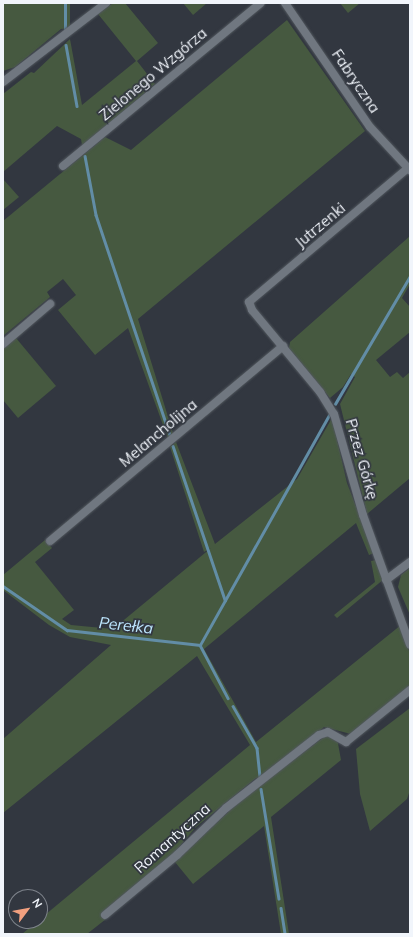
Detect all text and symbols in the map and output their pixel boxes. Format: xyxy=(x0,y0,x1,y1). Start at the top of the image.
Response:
street label: Zielonego Wzgórza xyxy=(96,24,210,124)
street label: Fabryczna xyxy=(328,46,384,116)
street label: Jutrzenki xyxy=(291,199,349,251)
street label: Melancholijna xyxy=(116,395,200,471)
street label: Przez Górkę xyxy=(342,417,382,501)
water label: Perełka xyxy=(98,613,154,637)
street label: Romantyczna xyxy=(130,799,214,877)
north arrow xyxy=(8,889,48,929)
text: N xyxy=(29,896,45,910)

